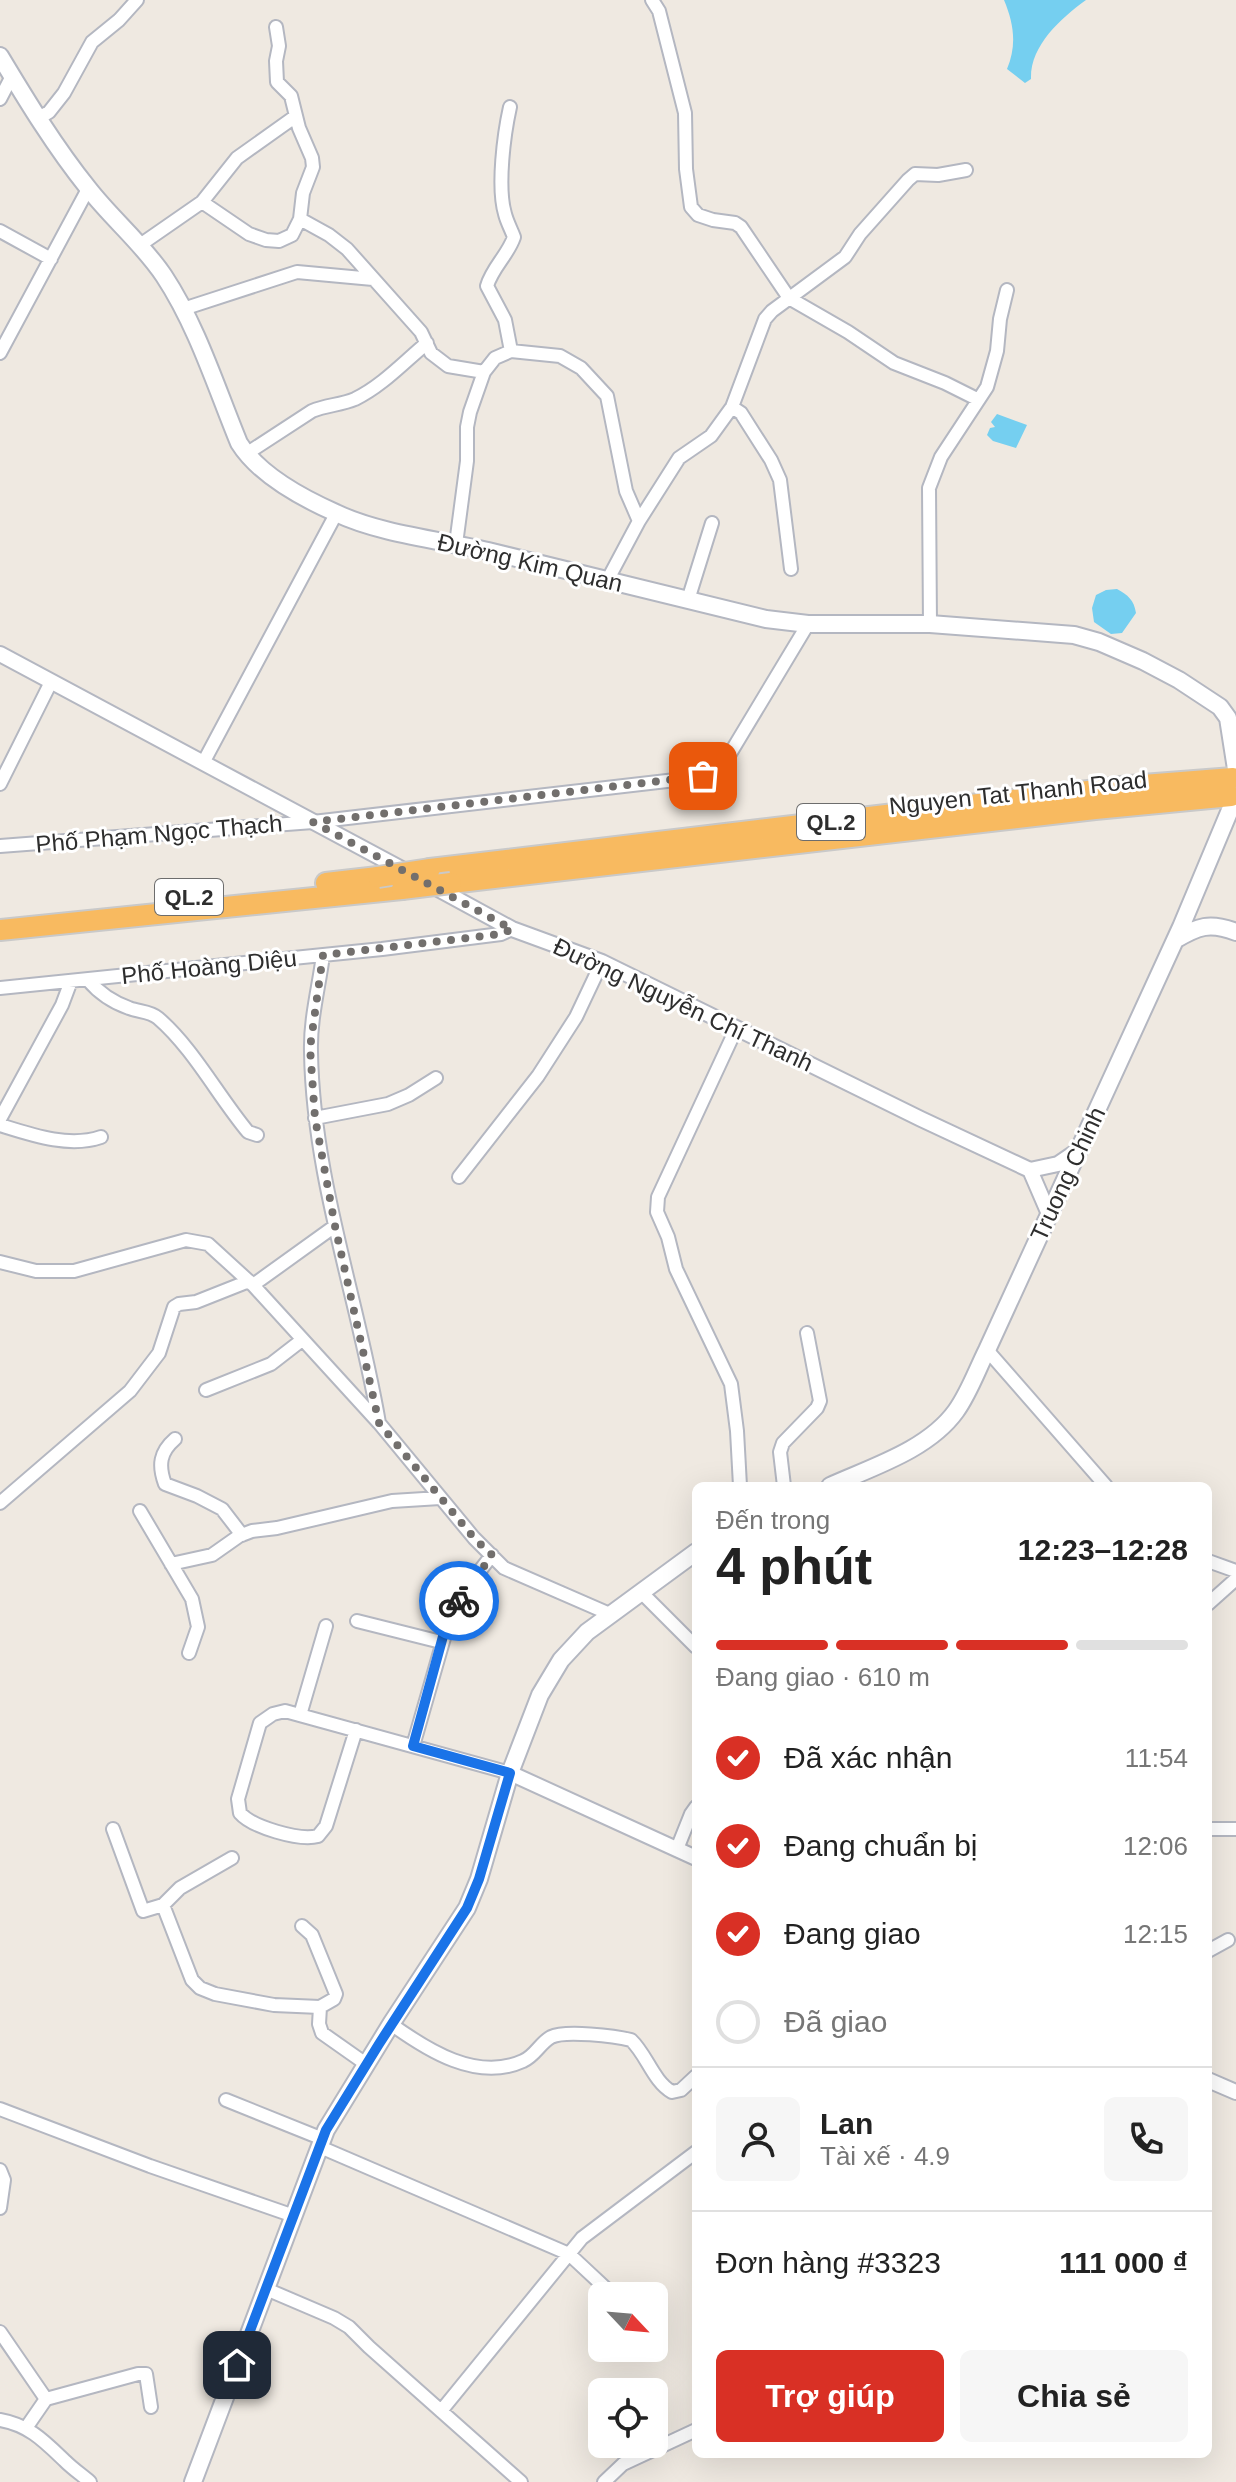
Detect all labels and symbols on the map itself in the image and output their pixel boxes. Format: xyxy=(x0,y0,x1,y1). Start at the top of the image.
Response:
street label: Đường Kim Quan xyxy=(435,528,625,597)
pin xyxy=(669,742,737,810)
street label: Nguyen Tat Thanh Road xyxy=(888,766,1148,819)
road number: QL.2 xyxy=(797,804,865,840)
street label: Phố Phạm Ngọc Thạch xyxy=(34,809,284,858)
road number: QL.2 xyxy=(155,879,223,915)
street label: Đường Nguyễn Chí Thanh xyxy=(549,932,817,1077)
street label: Phố Hoàng Diệu xyxy=(120,944,298,989)
street label: Truong Chinh xyxy=(1025,1103,1110,1245)
courier xyxy=(419,1561,499,1641)
north arrow xyxy=(588,2282,668,2362)
pin xyxy=(203,2331,271,2399)

